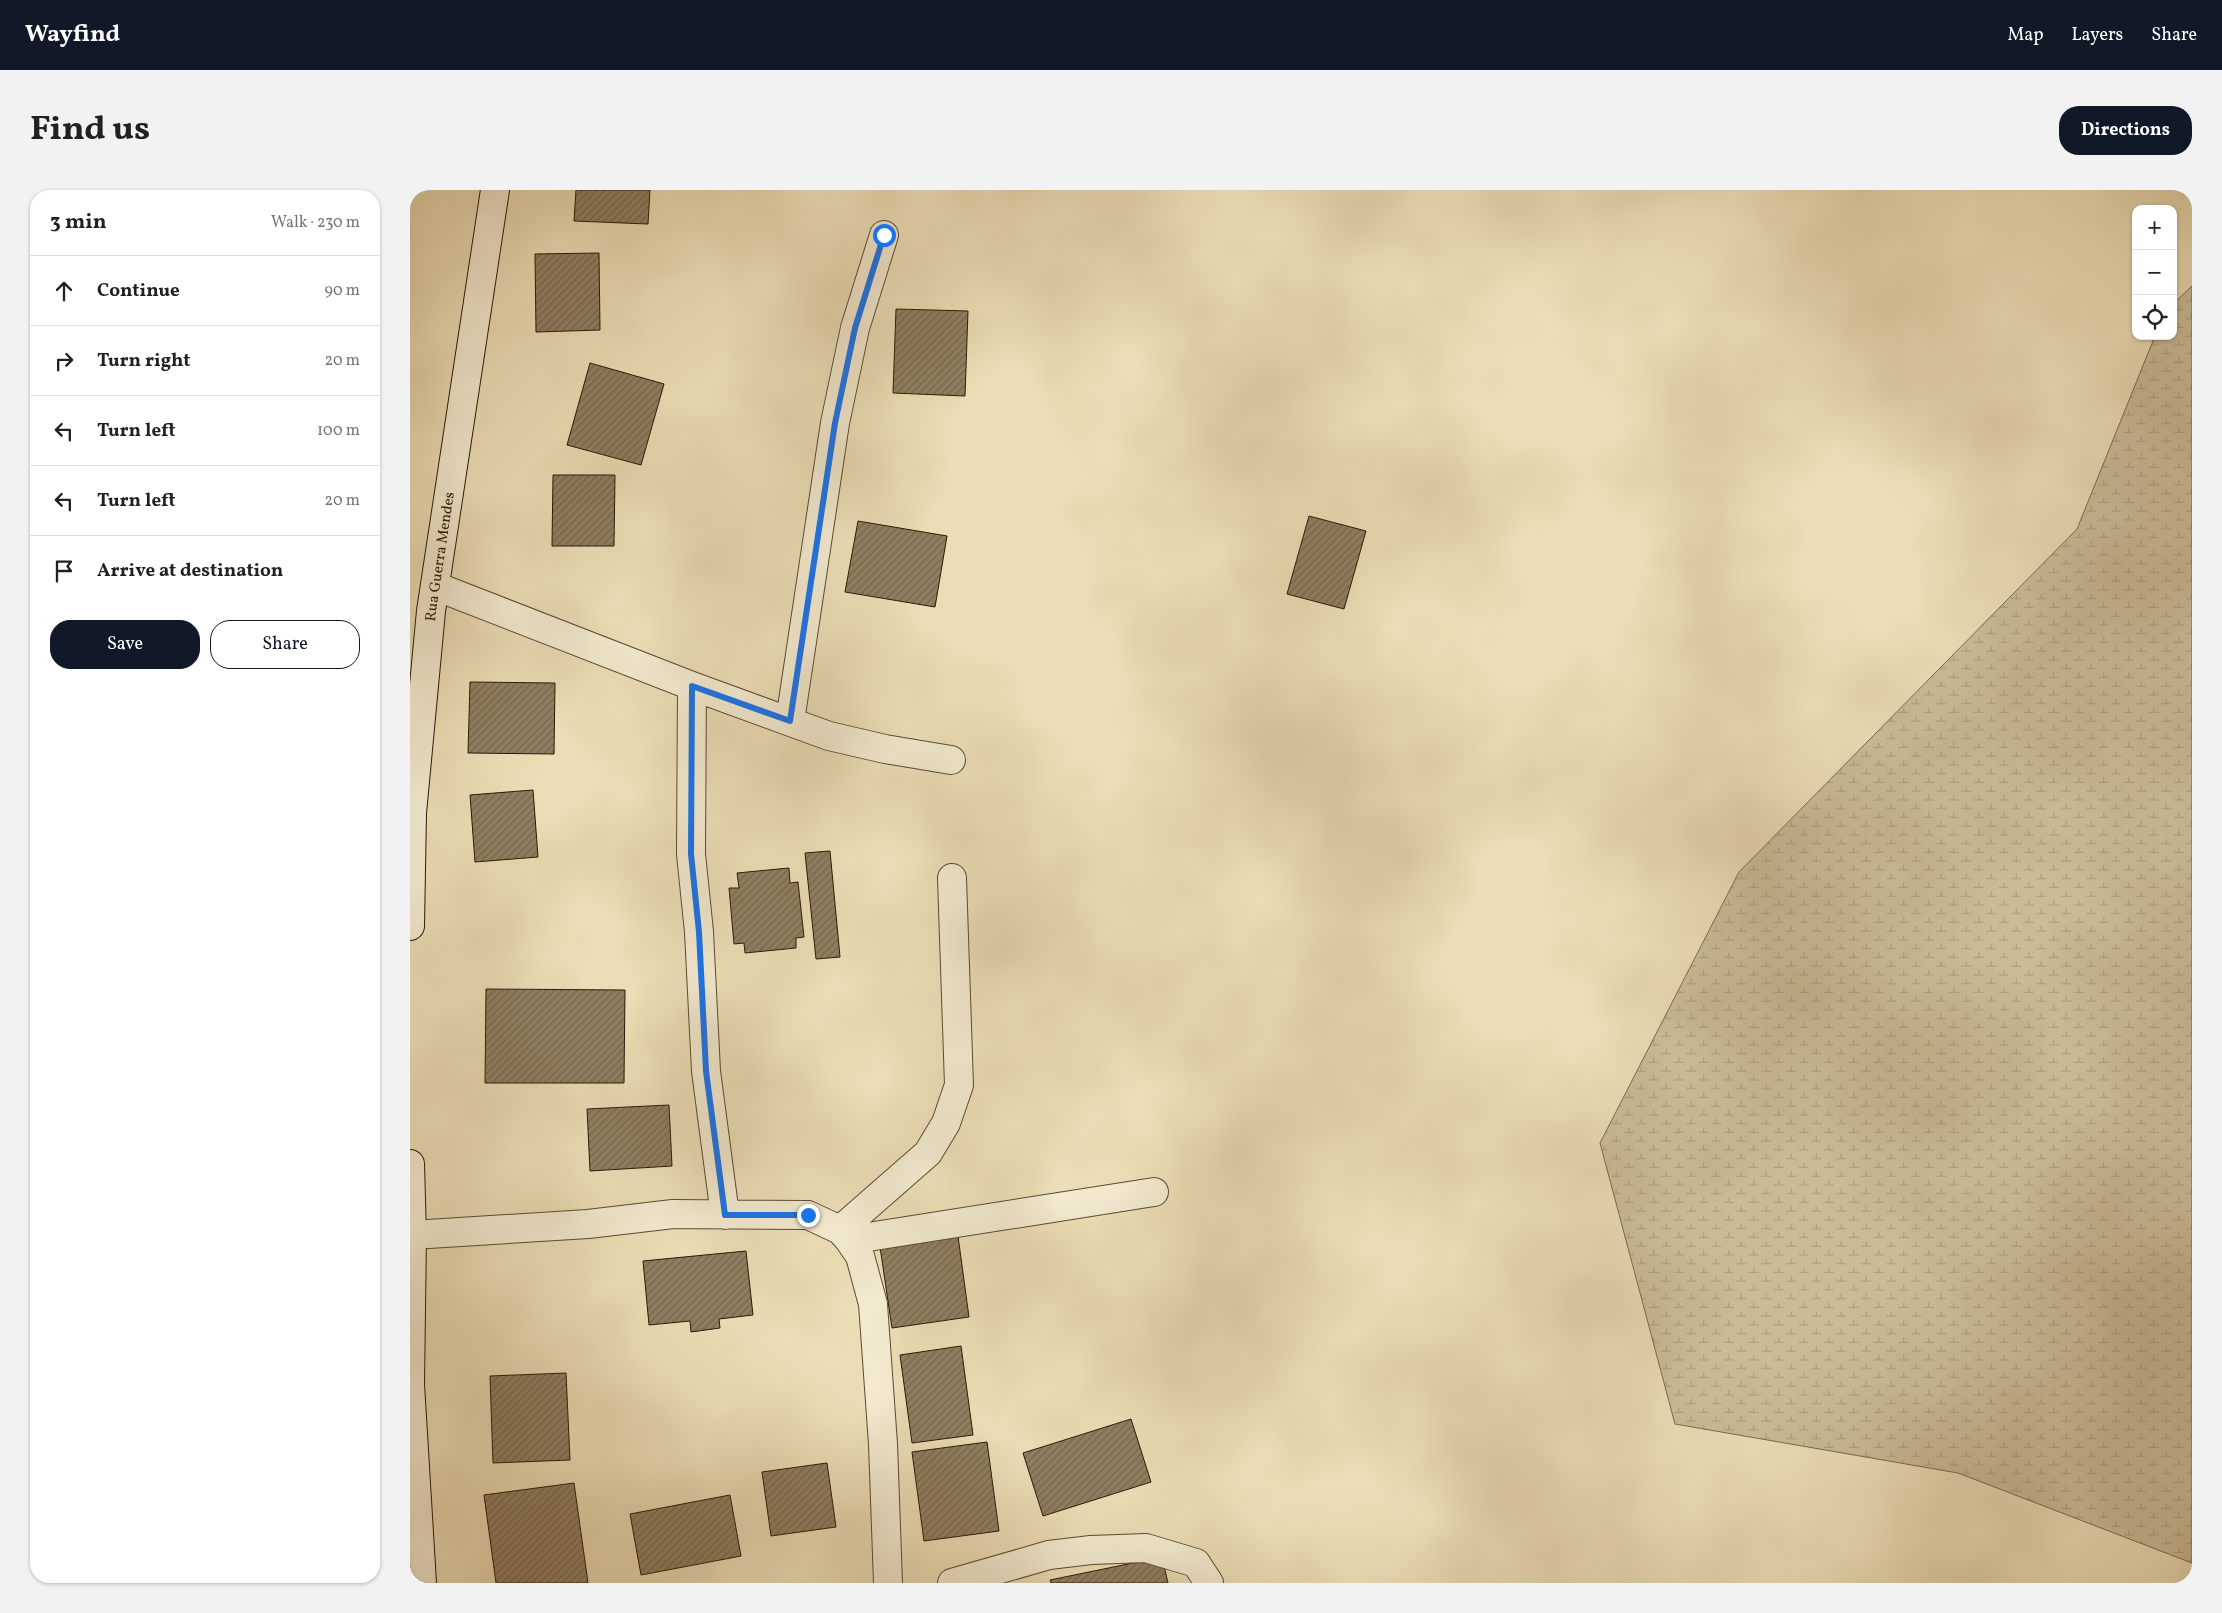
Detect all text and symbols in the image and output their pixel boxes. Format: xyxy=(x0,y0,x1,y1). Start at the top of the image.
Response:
text: Wayfind xyxy=(25,18,120,52)
text: Map xyxy=(2007,23,2043,48)
text: Layers xyxy=(2071,23,2123,48)
text: Share xyxy=(2151,23,2197,48)
text: Find us xyxy=(30,106,150,154)
button: Directions xyxy=(2059,106,2192,155)
map controls xyxy=(2132,205,2177,340)
button: + xyxy=(2132,205,2177,250)
text: 3 min xyxy=(50,208,106,237)
text: Walk · 230 m xyxy=(271,212,360,234)
route start xyxy=(873,224,896,247)
button: − xyxy=(2132,250,2177,295)
icon: ahead xyxy=(50,277,78,305)
text: Continue xyxy=(97,278,180,304)
text: 90 m xyxy=(324,280,360,302)
button: locate xyxy=(2132,295,2177,340)
icon: right xyxy=(50,347,78,375)
text: Turn right xyxy=(97,348,190,374)
text: 20 m xyxy=(325,350,360,372)
icon: left xyxy=(50,417,78,445)
text: Turn left xyxy=(97,418,176,444)
text: 100 m xyxy=(317,420,360,442)
icon: left xyxy=(50,487,78,515)
text: Turn left xyxy=(97,488,176,514)
text: 20 m xyxy=(325,490,360,512)
street label: Rua Guerra Mendes xyxy=(421,491,461,622)
icon: arrive xyxy=(50,557,78,585)
text: Arrive at destination xyxy=(97,558,283,584)
button: Save xyxy=(50,620,200,669)
button: Share xyxy=(210,620,360,669)
route end xyxy=(797,1204,820,1227)

